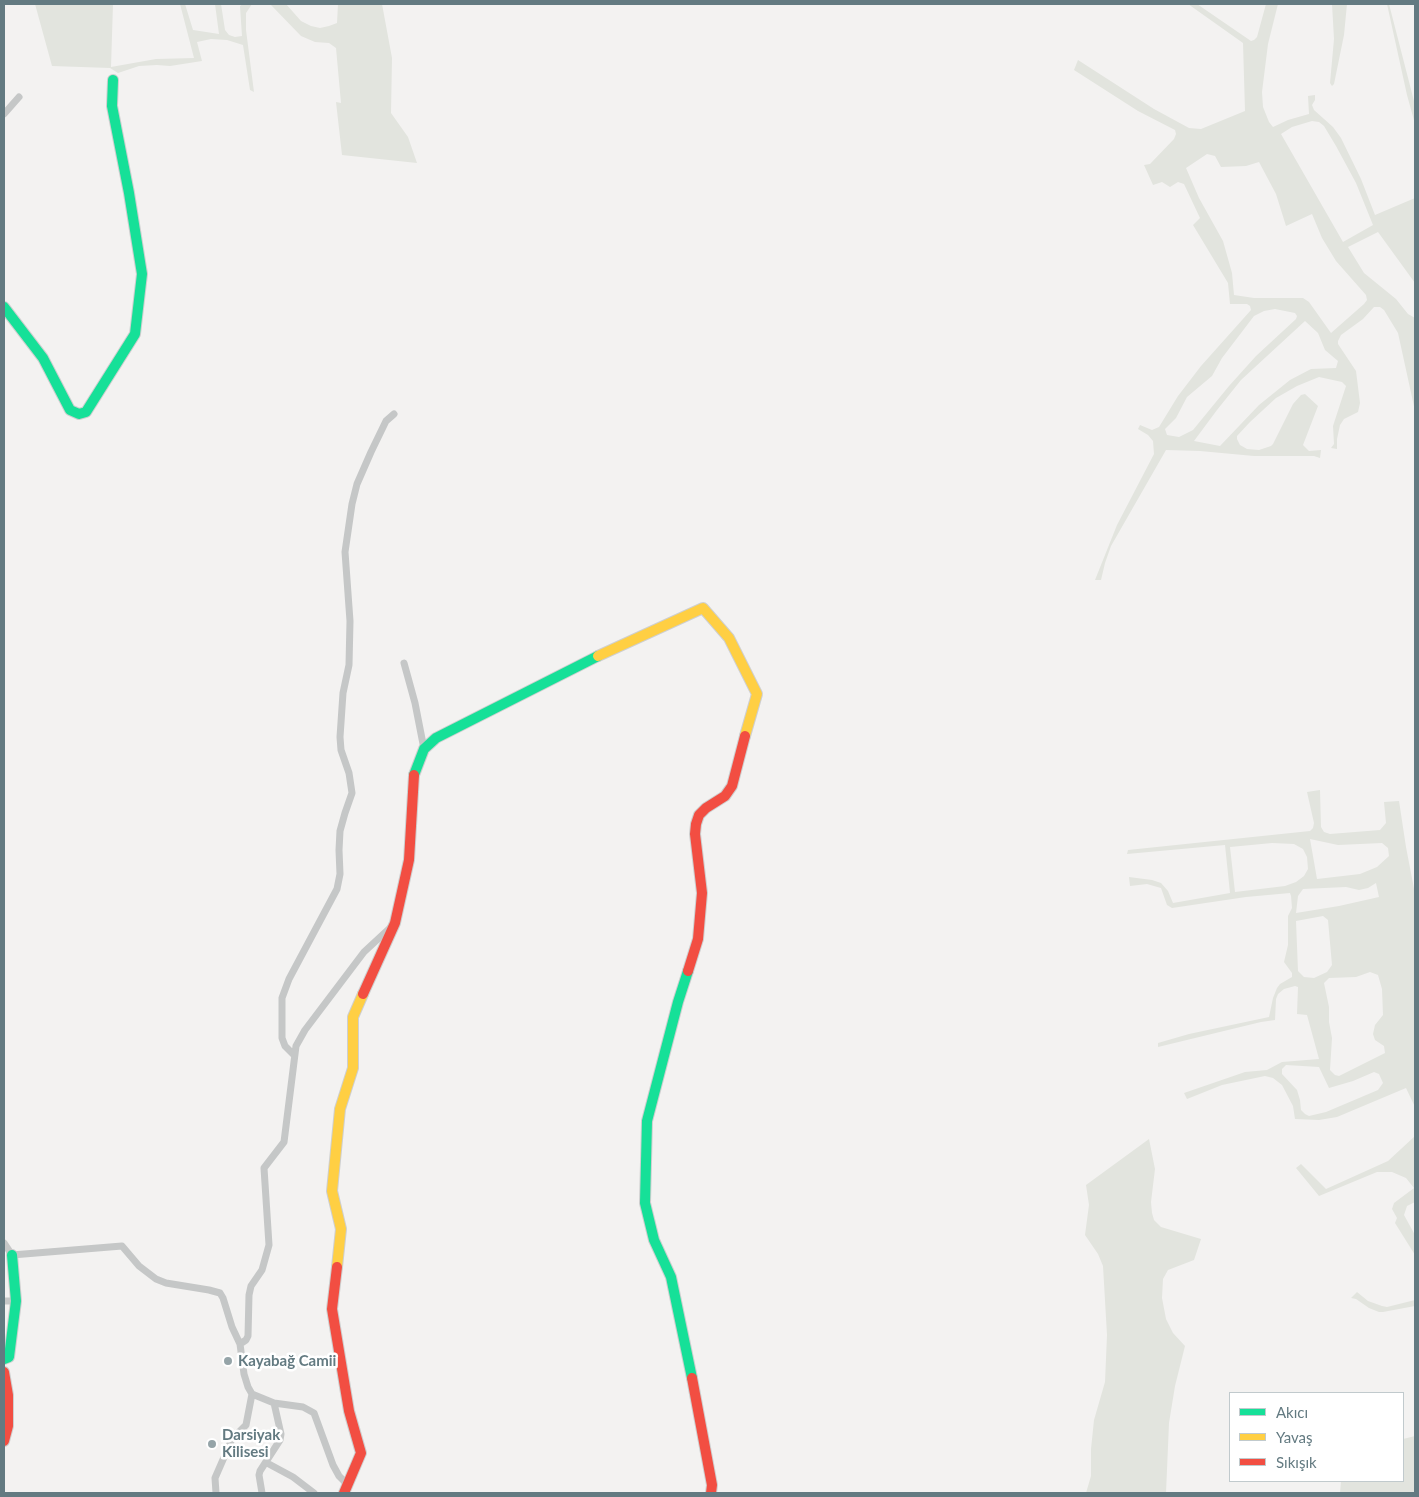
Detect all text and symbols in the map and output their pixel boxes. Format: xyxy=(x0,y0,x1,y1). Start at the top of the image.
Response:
place label: Kayabağ Camii xyxy=(238,1352,336,1370)
marker: Kayabağ Camii xyxy=(222,1355,234,1367)
legend xyxy=(1229,1392,1404,1482)
text: Akıcı xyxy=(1276,1403,1308,1421)
place label: Darsiyak Kilisesi xyxy=(222,1426,280,1461)
text: Yavaş xyxy=(1276,1428,1313,1446)
marker: Darsiyak Kilisesi xyxy=(206,1438,218,1450)
text: Sıkışık xyxy=(1276,1453,1317,1471)

